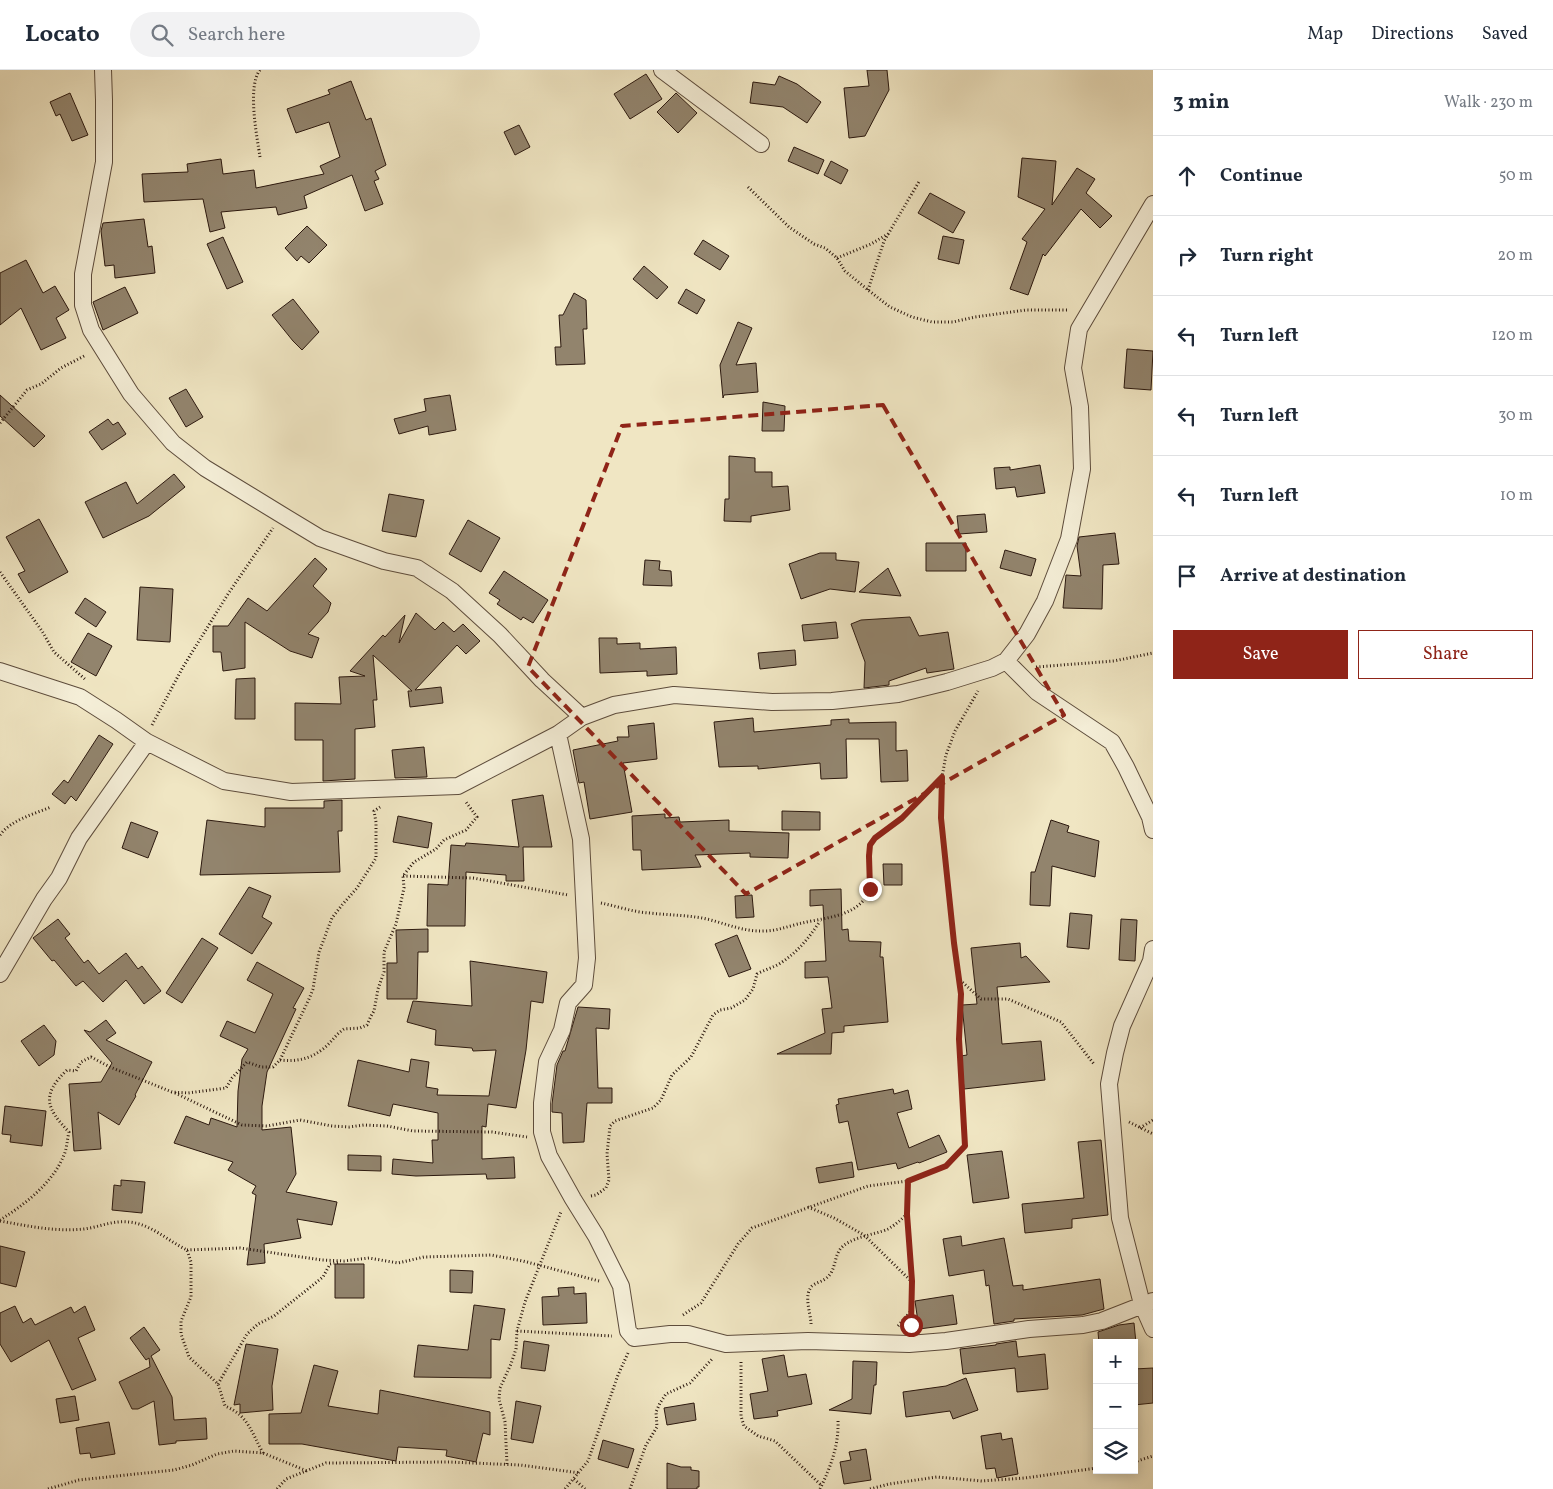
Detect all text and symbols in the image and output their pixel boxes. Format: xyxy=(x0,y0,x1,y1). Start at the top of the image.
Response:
search box xyxy=(130,12,480,57)
text: Locato xyxy=(25,18,100,52)
icon: search xyxy=(148,21,176,49)
text: Search here xyxy=(188,22,285,48)
text: Map xyxy=(1307,22,1343,47)
text: Directions xyxy=(1371,22,1454,47)
text: Saved xyxy=(1482,22,1528,47)
text: 3 min xyxy=(1173,88,1229,117)
text: Walk · 230 m xyxy=(1444,92,1533,114)
icon: ahead xyxy=(1173,162,1201,190)
text: Continue xyxy=(1220,163,1303,189)
text: 50 m xyxy=(1499,165,1533,187)
icon: right xyxy=(1173,242,1201,270)
text: Turn right xyxy=(1220,243,1313,269)
text: 20 m xyxy=(1498,245,1533,267)
icon: left xyxy=(1173,322,1201,350)
text: Turn left xyxy=(1220,323,1299,349)
text: 120 m xyxy=(1491,325,1533,347)
icon: left xyxy=(1173,402,1201,430)
text: Turn left xyxy=(1220,403,1299,429)
text: 30 m xyxy=(1498,405,1533,427)
icon: left xyxy=(1173,482,1201,510)
text: Turn left xyxy=(1220,483,1299,509)
text: 10 m xyxy=(1500,485,1533,507)
icon: arrive xyxy=(1173,562,1201,590)
text: Arrive at destination xyxy=(1220,563,1406,589)
button: Save xyxy=(1173,630,1348,679)
button: Share xyxy=(1358,630,1533,679)
route end xyxy=(859,878,882,901)
route start xyxy=(900,1314,923,1337)
map controls xyxy=(1093,1339,1138,1474)
button: + xyxy=(1093,1339,1138,1384)
button: − xyxy=(1093,1384,1138,1429)
button: layers xyxy=(1093,1429,1138,1474)

